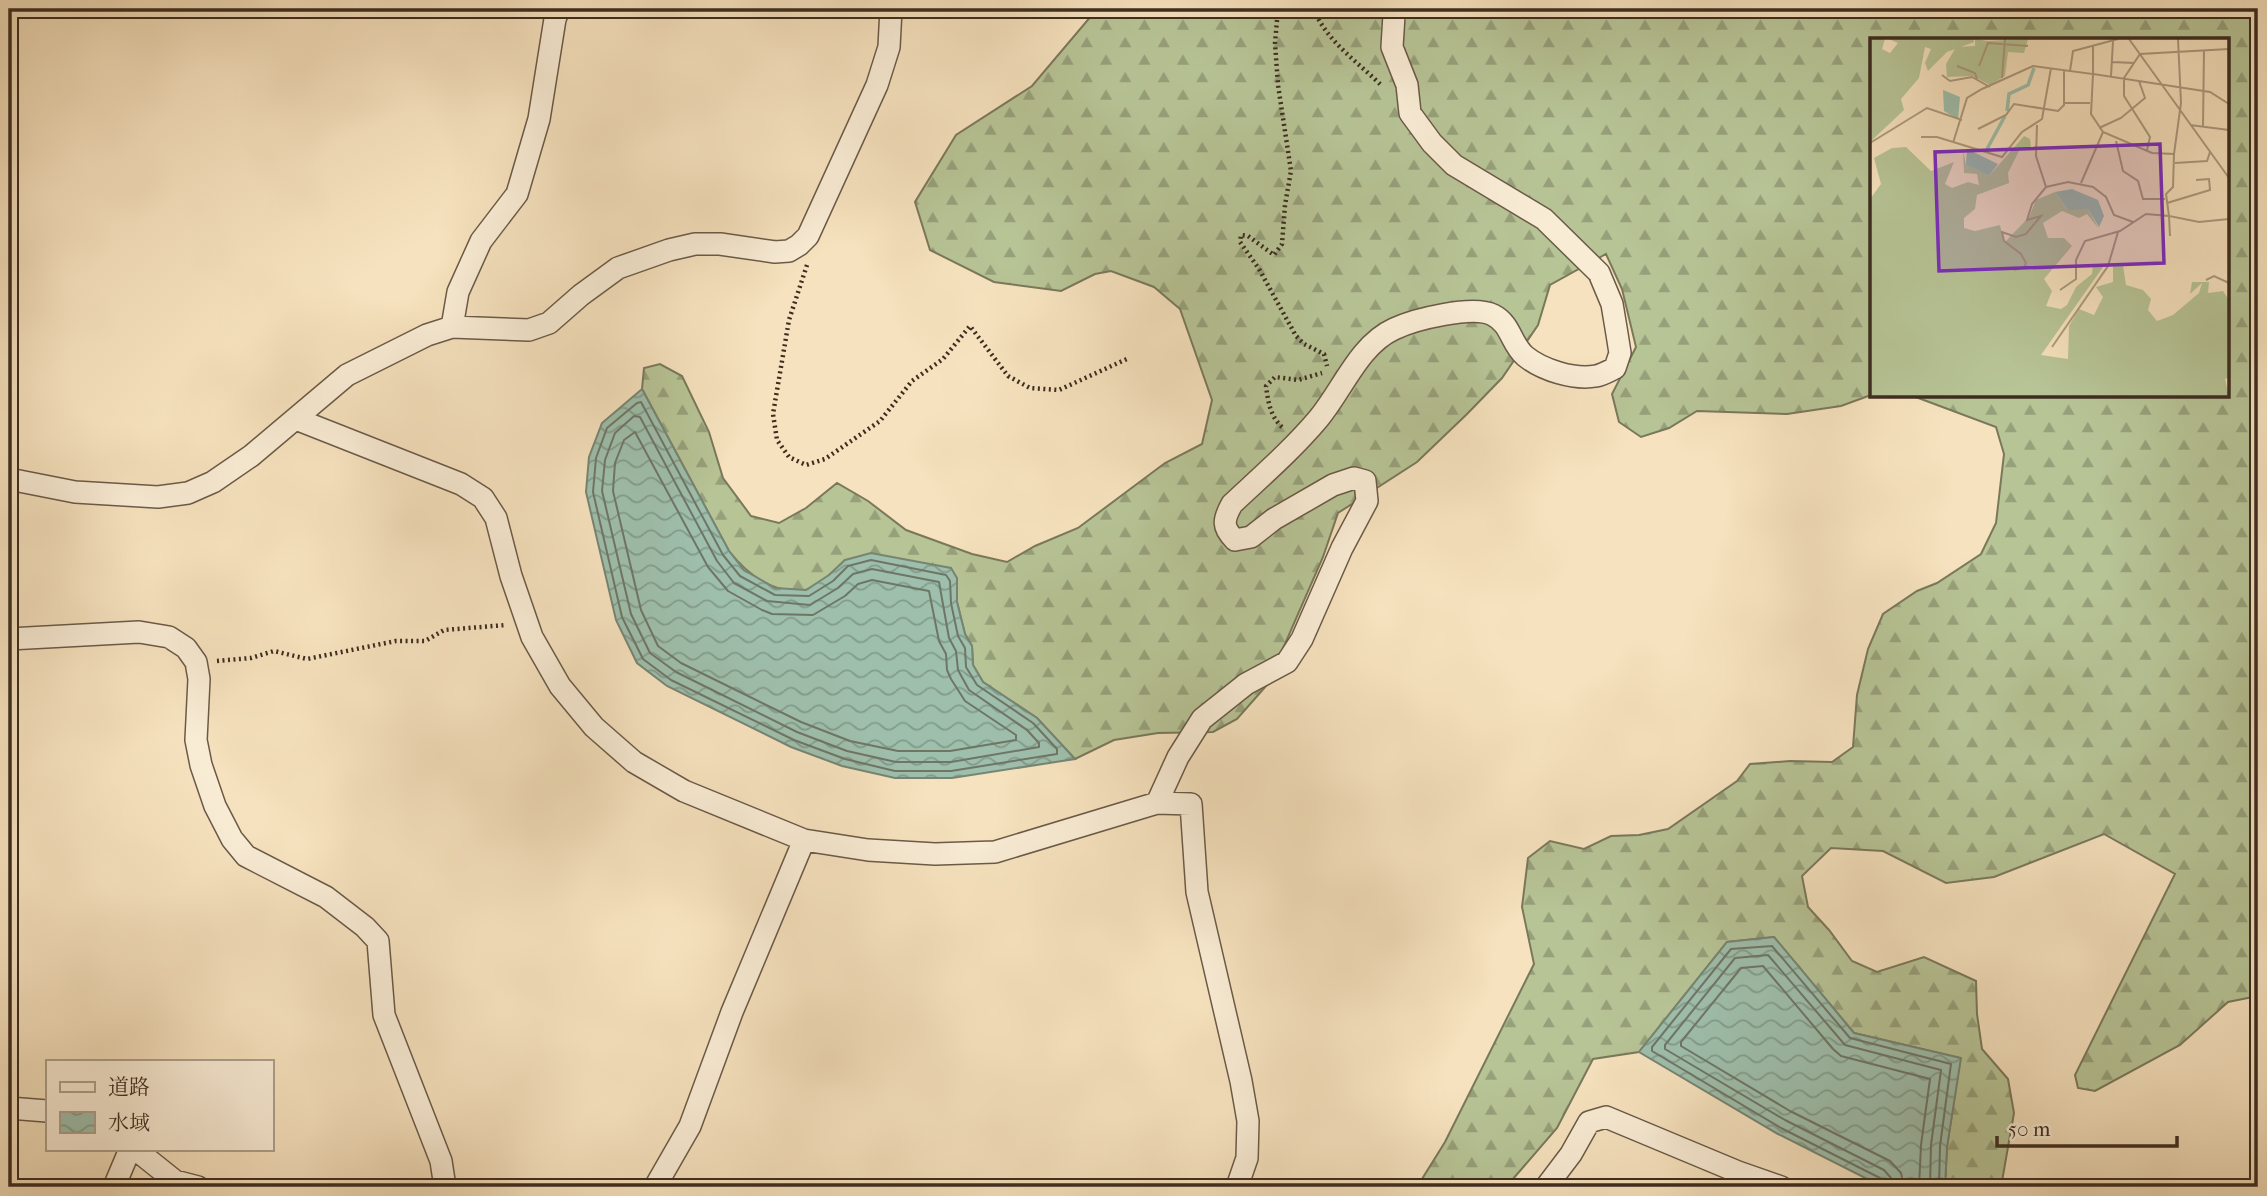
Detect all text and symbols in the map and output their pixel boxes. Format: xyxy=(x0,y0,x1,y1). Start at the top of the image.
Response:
inset map xyxy=(1870,38,2228,397)
legend xyxy=(46,1060,273,1150)
text: 道路 xyxy=(108,1075,150,1099)
scale bar xyxy=(1997,1105,2178,1149)
text: 水域 xyxy=(108,1111,150,1135)
text: 50 m xyxy=(2008,1117,2051,1141)

